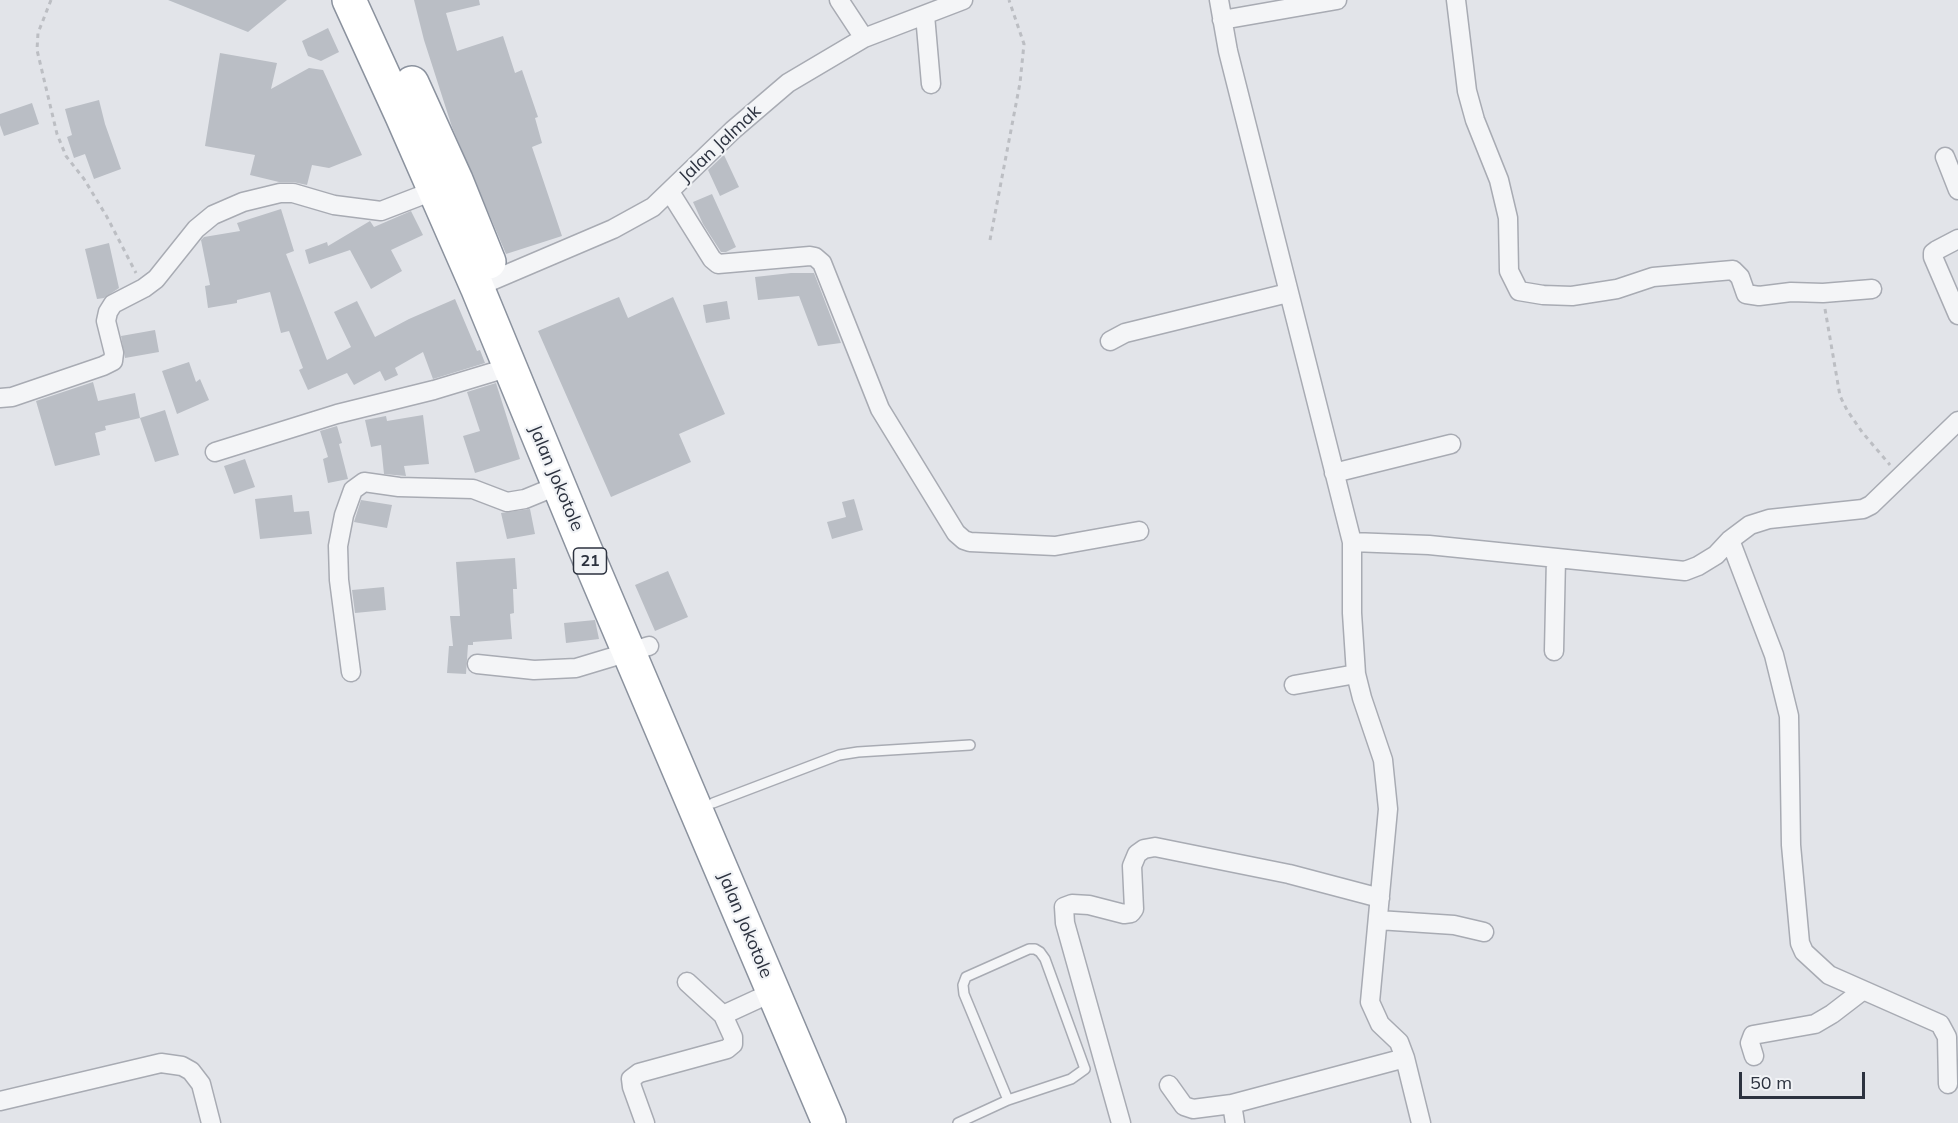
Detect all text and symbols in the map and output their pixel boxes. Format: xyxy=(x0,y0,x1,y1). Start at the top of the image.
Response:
street label: Jalan Jalmak xyxy=(675,101,765,187)
street label: Jalan Jokotole xyxy=(524,422,588,534)
road number: 21 xyxy=(574,548,606,574)
street label: Jalan Jokotole xyxy=(713,869,777,981)
scale bar xyxy=(1742,1060,1868,1098)
text: 50 m xyxy=(1750,1071,1792,1094)

